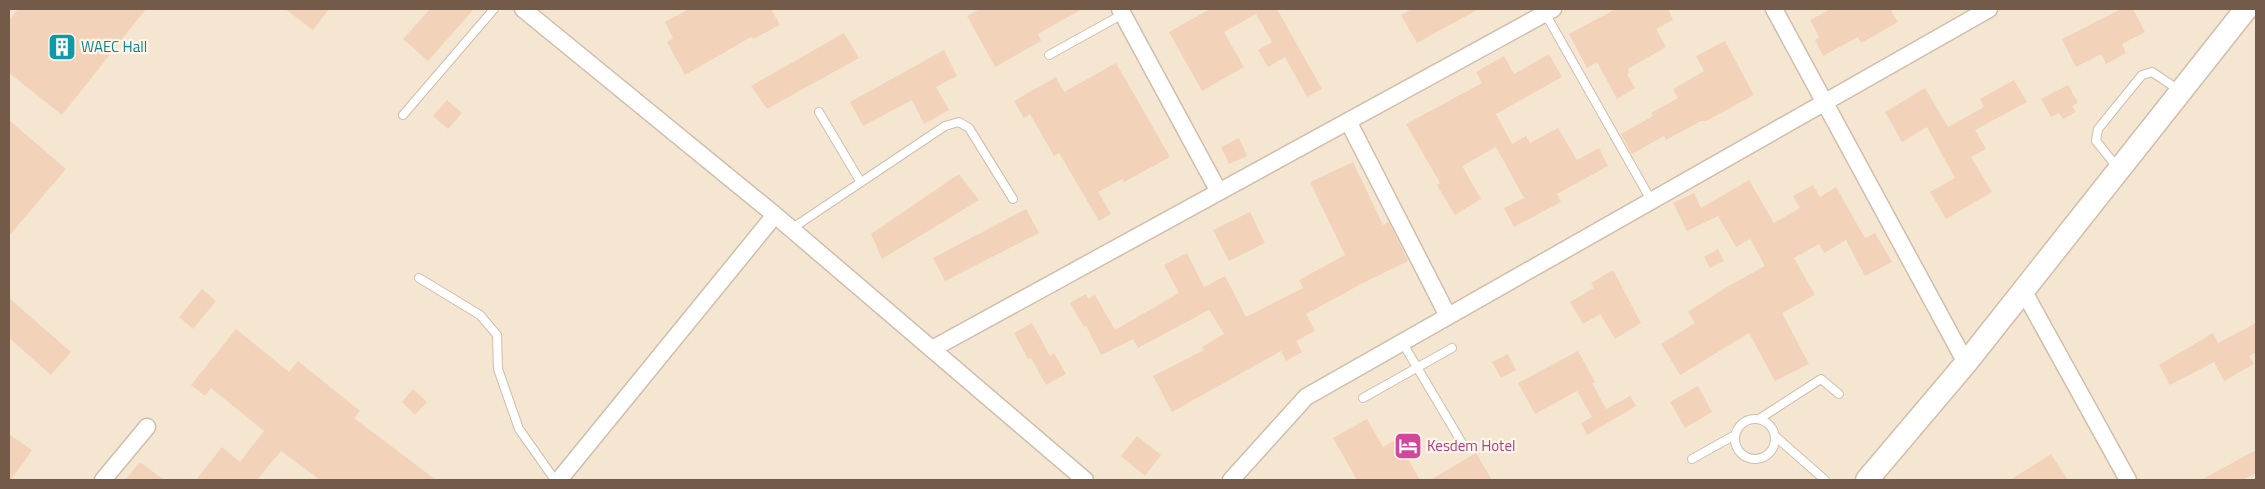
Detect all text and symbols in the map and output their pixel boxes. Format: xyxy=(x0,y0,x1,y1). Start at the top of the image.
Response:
building icon: WAEC Hall xyxy=(47,32,77,62)
place label: WAEC Hall xyxy=(81,35,147,58)
hotel icon: Kesdem Hotel xyxy=(1393,431,1423,461)
place label: Kesdem Hotel xyxy=(1427,434,1515,457)

